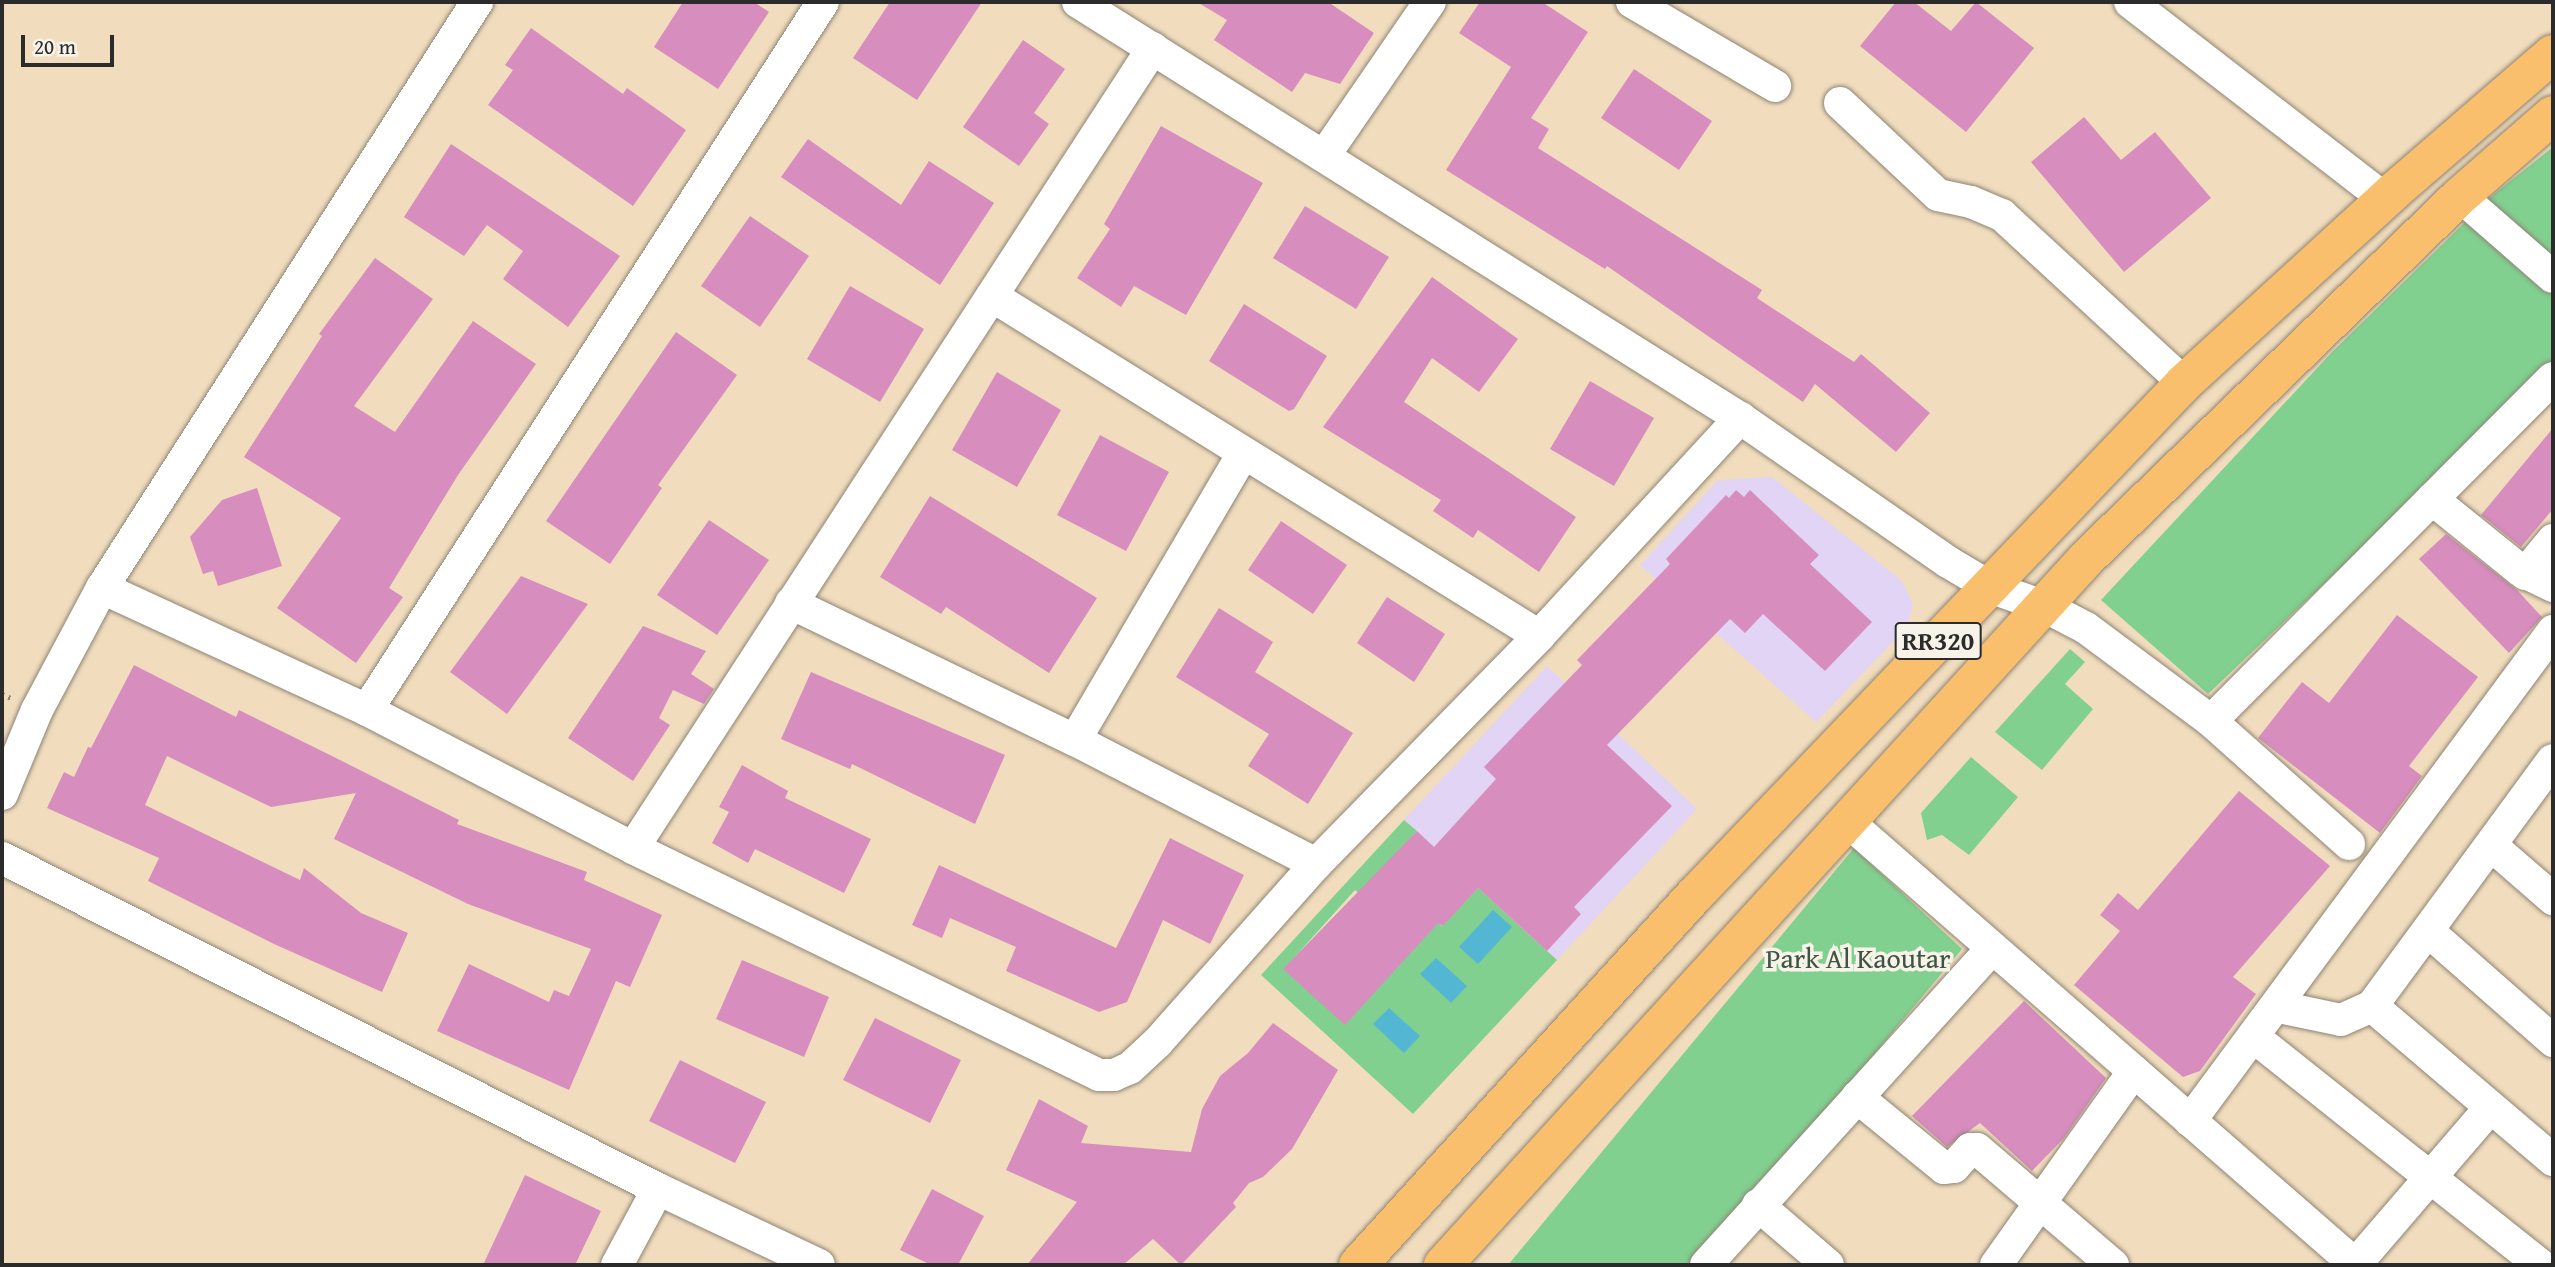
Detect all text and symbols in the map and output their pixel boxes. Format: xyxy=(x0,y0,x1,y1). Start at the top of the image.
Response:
scale bar xyxy=(24,21,117,65)
text: 20 m xyxy=(34,31,76,62)
road number: RR320 xyxy=(1894,618,1982,664)
park label: Park Al Kaoutar xyxy=(1765,941,1951,975)

